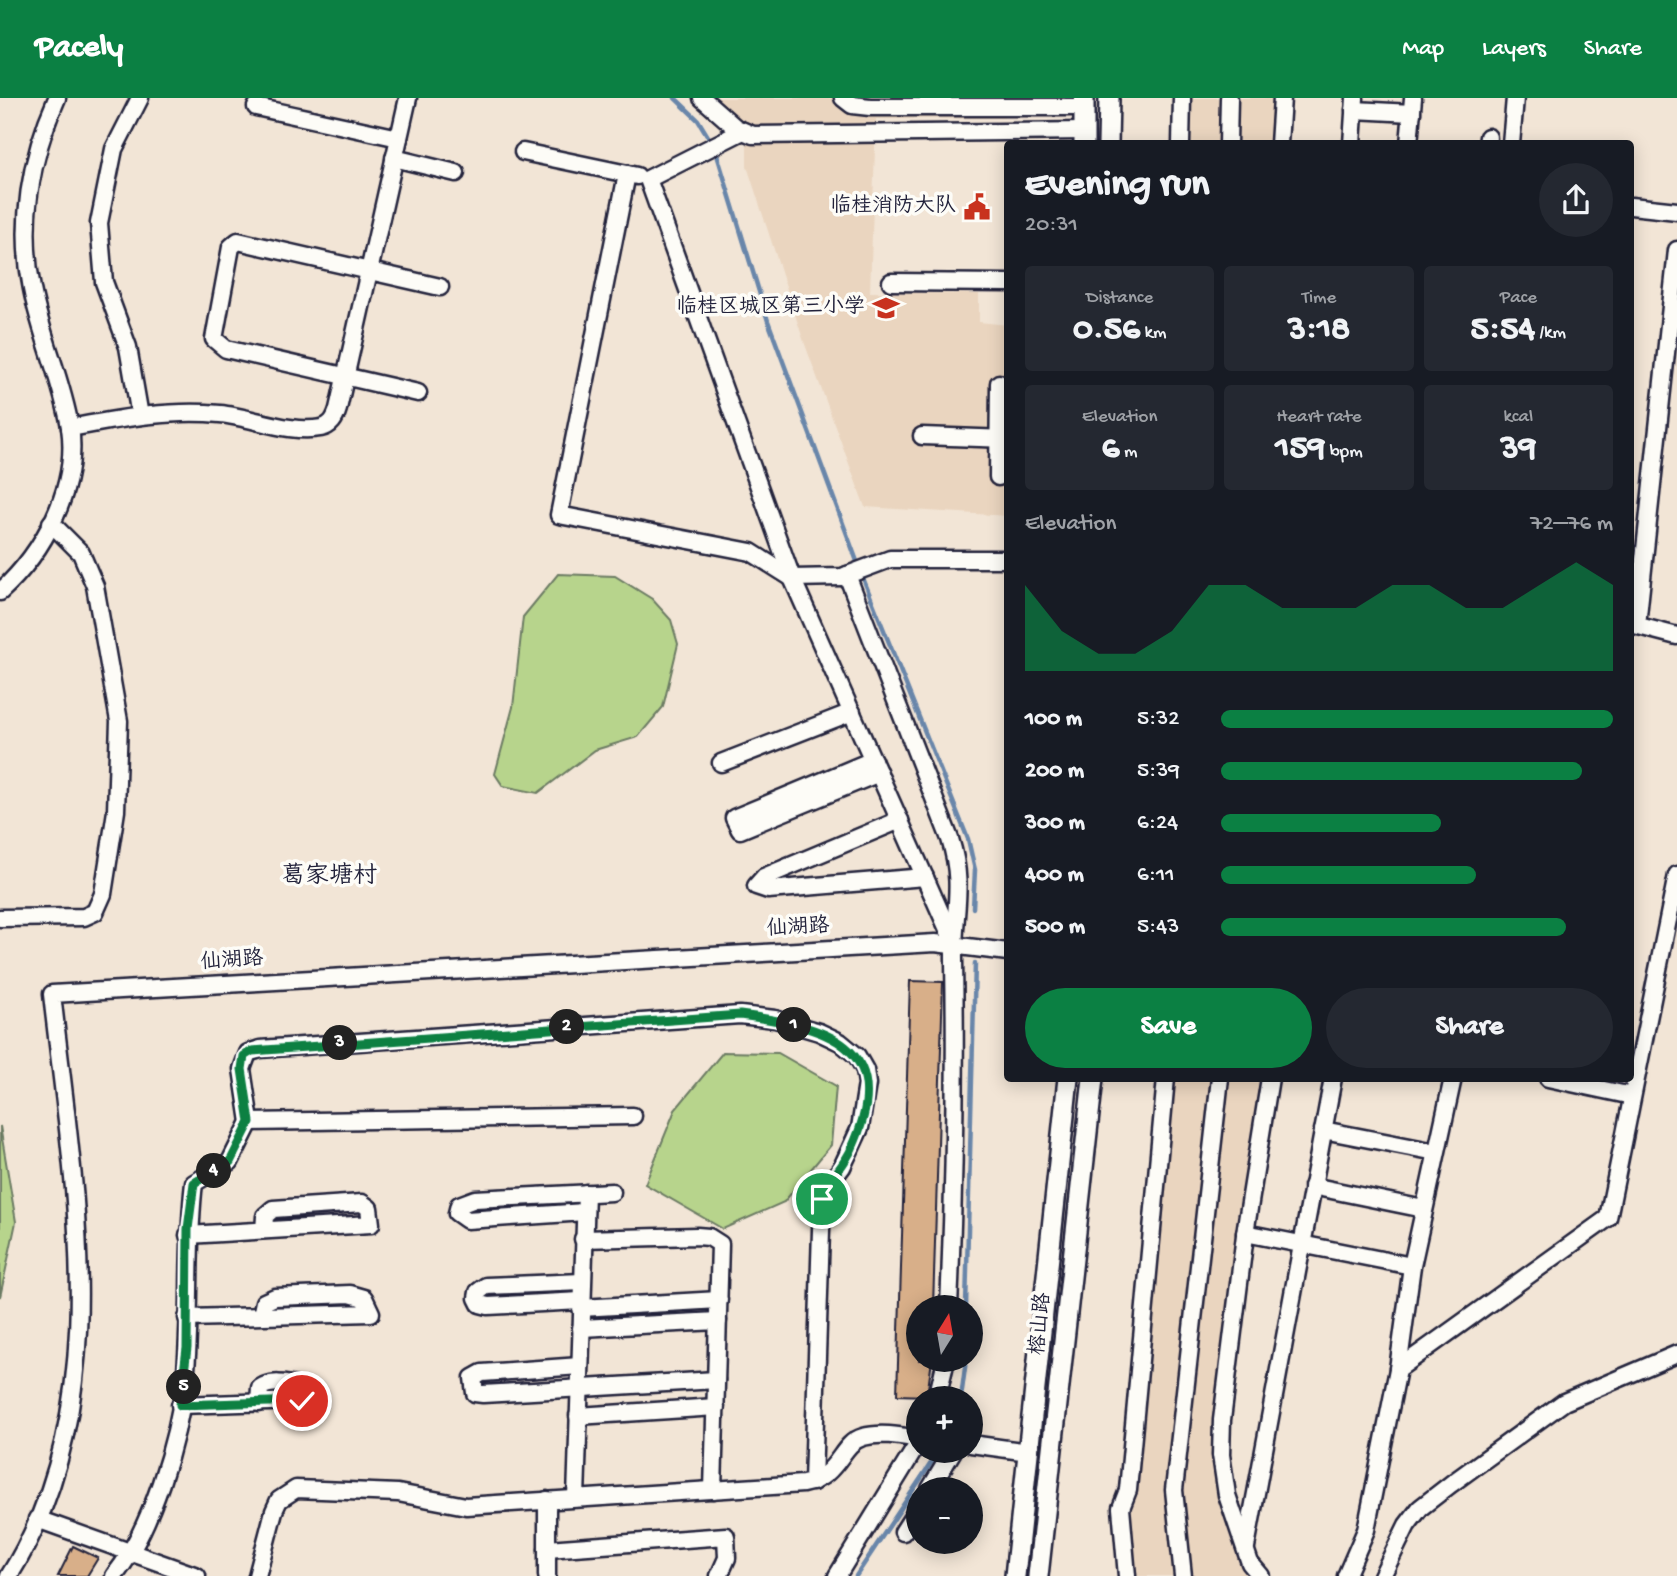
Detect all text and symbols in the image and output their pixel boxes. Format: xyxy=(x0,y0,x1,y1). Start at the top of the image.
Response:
text: Pacely xyxy=(35,30,123,68)
text: Map xyxy=(1402,35,1444,64)
text: Layers xyxy=(1482,35,1546,64)
text: Share xyxy=(1584,35,1642,64)
button: share xyxy=(1539,163,1613,237)
text: Evening run xyxy=(1025,164,1209,208)
public building icon: 临桂消防大队 xyxy=(962,192,992,222)
place label: 临桂消防大队 xyxy=(830,194,956,220)
text: 20:31 xyxy=(1025,212,1078,239)
text: Distance xyxy=(1086,287,1153,310)
text: Time xyxy=(1302,287,1336,310)
text: Pace xyxy=(1500,287,1537,310)
school or university icon: 临桂区城区第三小学 xyxy=(871,293,901,323)
place label: 临桂区城区第三小学 xyxy=(676,294,865,321)
text: 0.56 xyxy=(1073,310,1140,351)
text: 3:18 xyxy=(1288,310,1350,351)
text: 5:54 xyxy=(1471,310,1535,351)
text: km xyxy=(1140,322,1166,345)
text: /km xyxy=(1535,322,1566,345)
text: Elevation xyxy=(1082,406,1157,429)
text: Heart rate xyxy=(1276,406,1362,429)
text: kcal xyxy=(1503,406,1533,429)
text: 6 xyxy=(1102,429,1120,470)
text: 159 xyxy=(1275,429,1325,470)
text: 39 xyxy=(1500,429,1536,470)
text: m xyxy=(1120,441,1138,464)
text: bpm xyxy=(1325,441,1363,464)
text: Elevation xyxy=(1025,511,1116,538)
text: 72–76 m xyxy=(1530,511,1613,538)
text: 100 m xyxy=(1025,706,1082,733)
text: 5:32 xyxy=(1137,706,1180,733)
text: 200 m xyxy=(1025,758,1084,785)
text: 5:39 xyxy=(1137,758,1180,785)
text: 300 m xyxy=(1025,810,1085,837)
text: 6:24 xyxy=(1137,810,1178,837)
district label: 葛家塘村 xyxy=(281,862,377,892)
text: 400 m xyxy=(1025,862,1084,889)
text: 6:11 xyxy=(1137,862,1174,889)
street label: 仙湖路 xyxy=(766,913,830,943)
text: 500 m xyxy=(1025,914,1085,941)
text: 5:43 xyxy=(1137,914,1179,941)
street label: 仙湖路 xyxy=(200,945,264,977)
button: Save xyxy=(1025,988,1312,1068)
button: Share xyxy=(1326,988,1613,1068)
pin: 1 xyxy=(776,1007,812,1042)
pin: 2 xyxy=(550,1010,584,1044)
text: 1 xyxy=(790,1013,797,1036)
text: 2 xyxy=(562,1015,571,1038)
pin: 3 xyxy=(322,1026,358,1060)
text: 3 xyxy=(335,1031,344,1054)
pin: 4 xyxy=(196,1154,232,1188)
text: 4 xyxy=(209,1159,218,1182)
pin xyxy=(792,1169,852,1229)
icon: arrive xyxy=(803,1180,841,1218)
street label: 榕山路 xyxy=(1024,1291,1058,1357)
north arrow xyxy=(906,1295,984,1372)
map controls xyxy=(906,1295,983,1554)
pin: 5 xyxy=(166,1370,202,1404)
pin xyxy=(272,1371,332,1431)
text: 5 xyxy=(179,1375,189,1398)
icon: check xyxy=(283,1382,321,1420)
button: + xyxy=(906,1386,983,1463)
button: − xyxy=(906,1477,983,1554)

